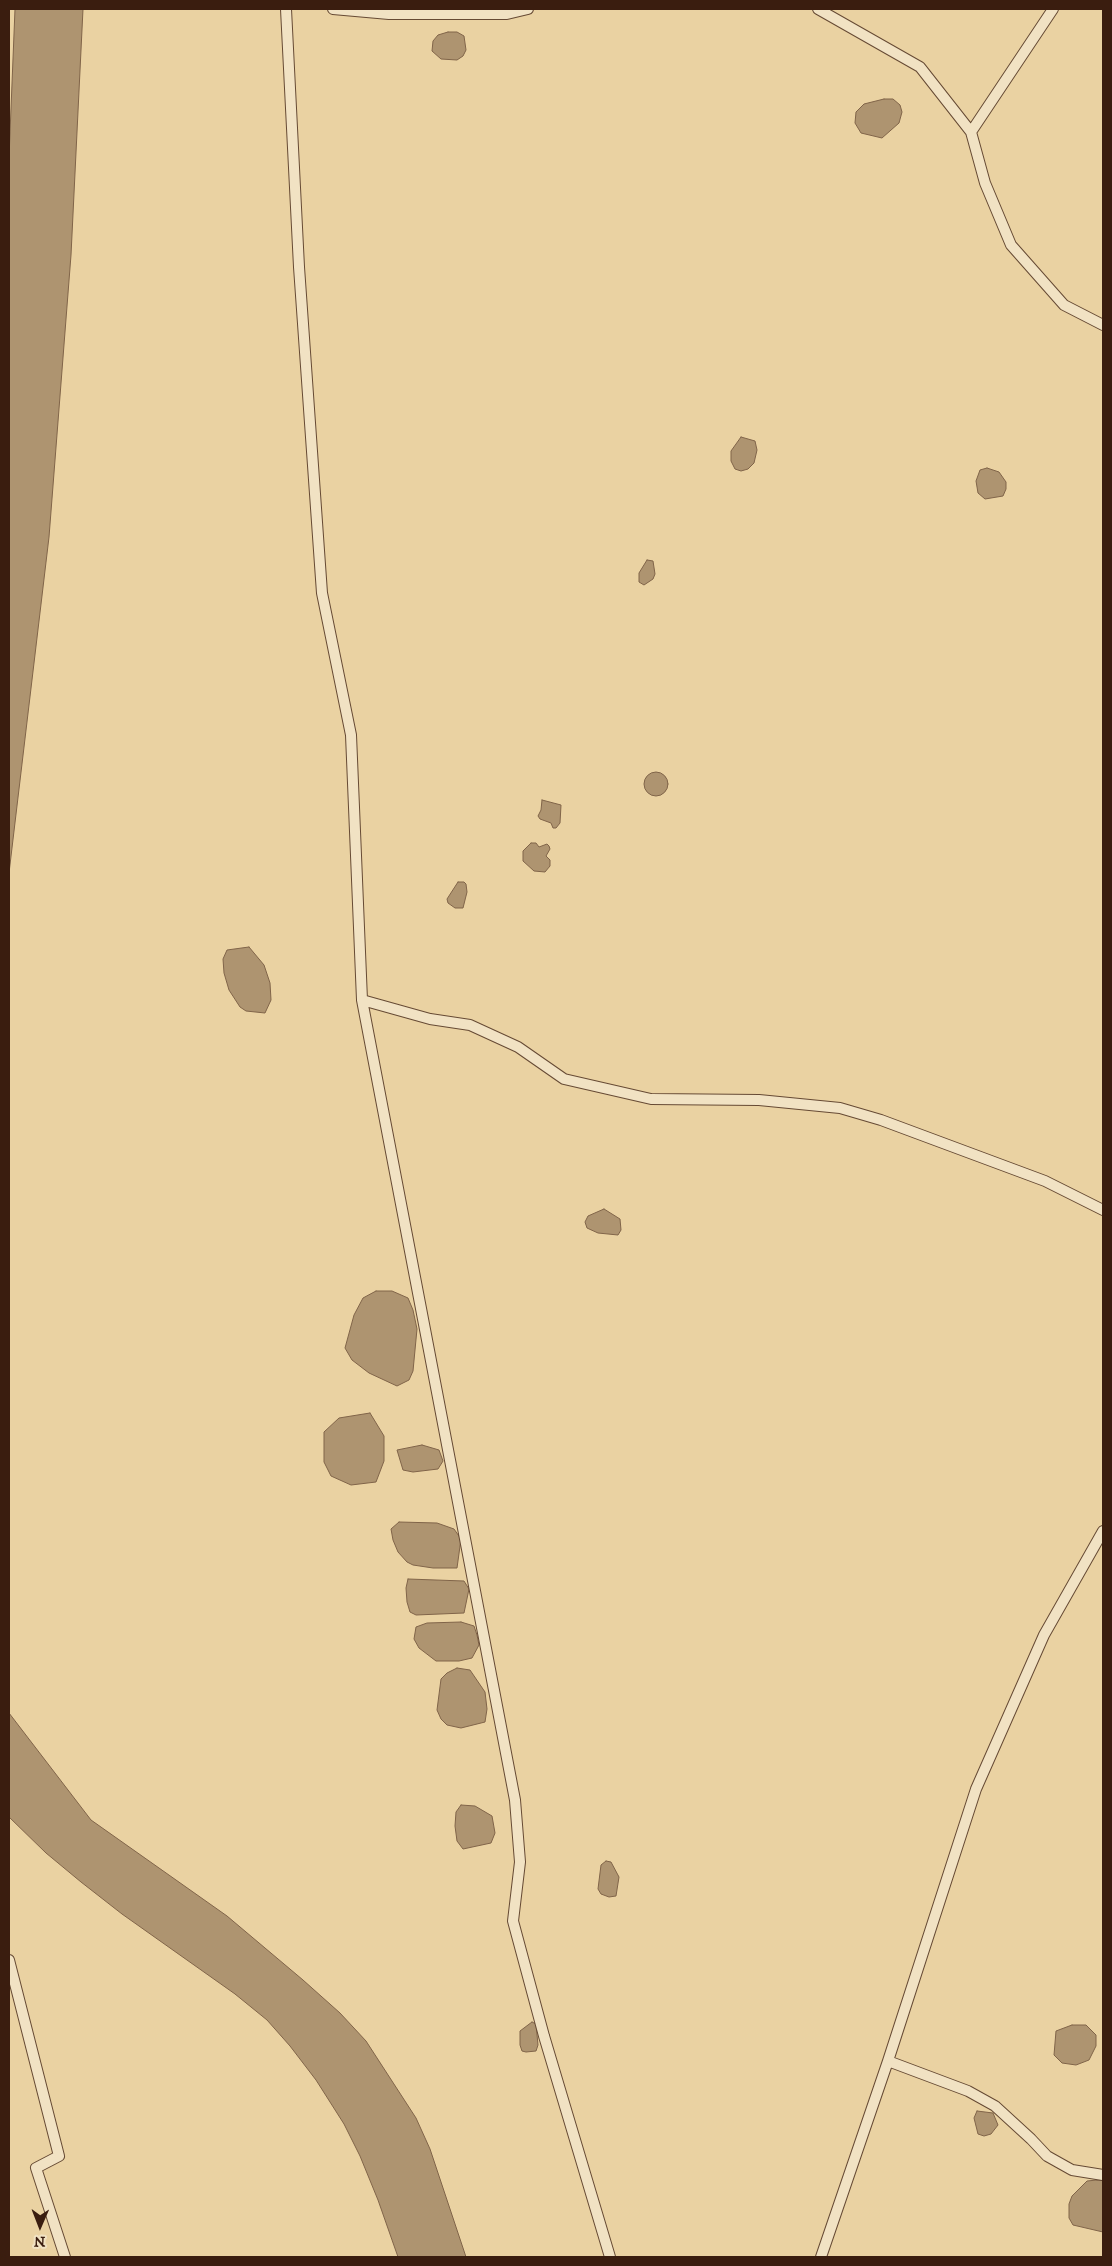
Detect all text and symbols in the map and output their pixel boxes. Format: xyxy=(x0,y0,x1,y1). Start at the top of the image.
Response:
north arrow xyxy=(15,2201,65,2251)
text: N xyxy=(34,2232,46,2250)

